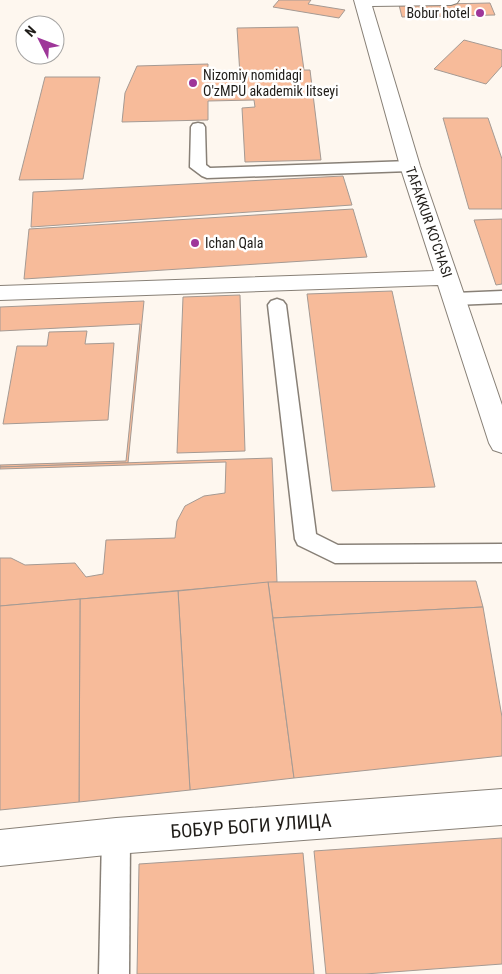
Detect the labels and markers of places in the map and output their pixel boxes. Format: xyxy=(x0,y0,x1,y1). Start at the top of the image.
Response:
place label: Bobur hotel xyxy=(406,5,470,21)
marker: Bobur hotel xyxy=(474,7,486,19)
place label: Nizomiy nomidagi O'zMPU akademik litseyi xyxy=(203,67,338,99)
marker: Nizomiy nomidagi O'zMPU akademik litseyi xyxy=(187,77,199,89)
place label: Ichan Qala xyxy=(205,235,263,251)
marker: Ichan Qala xyxy=(189,237,201,249)

